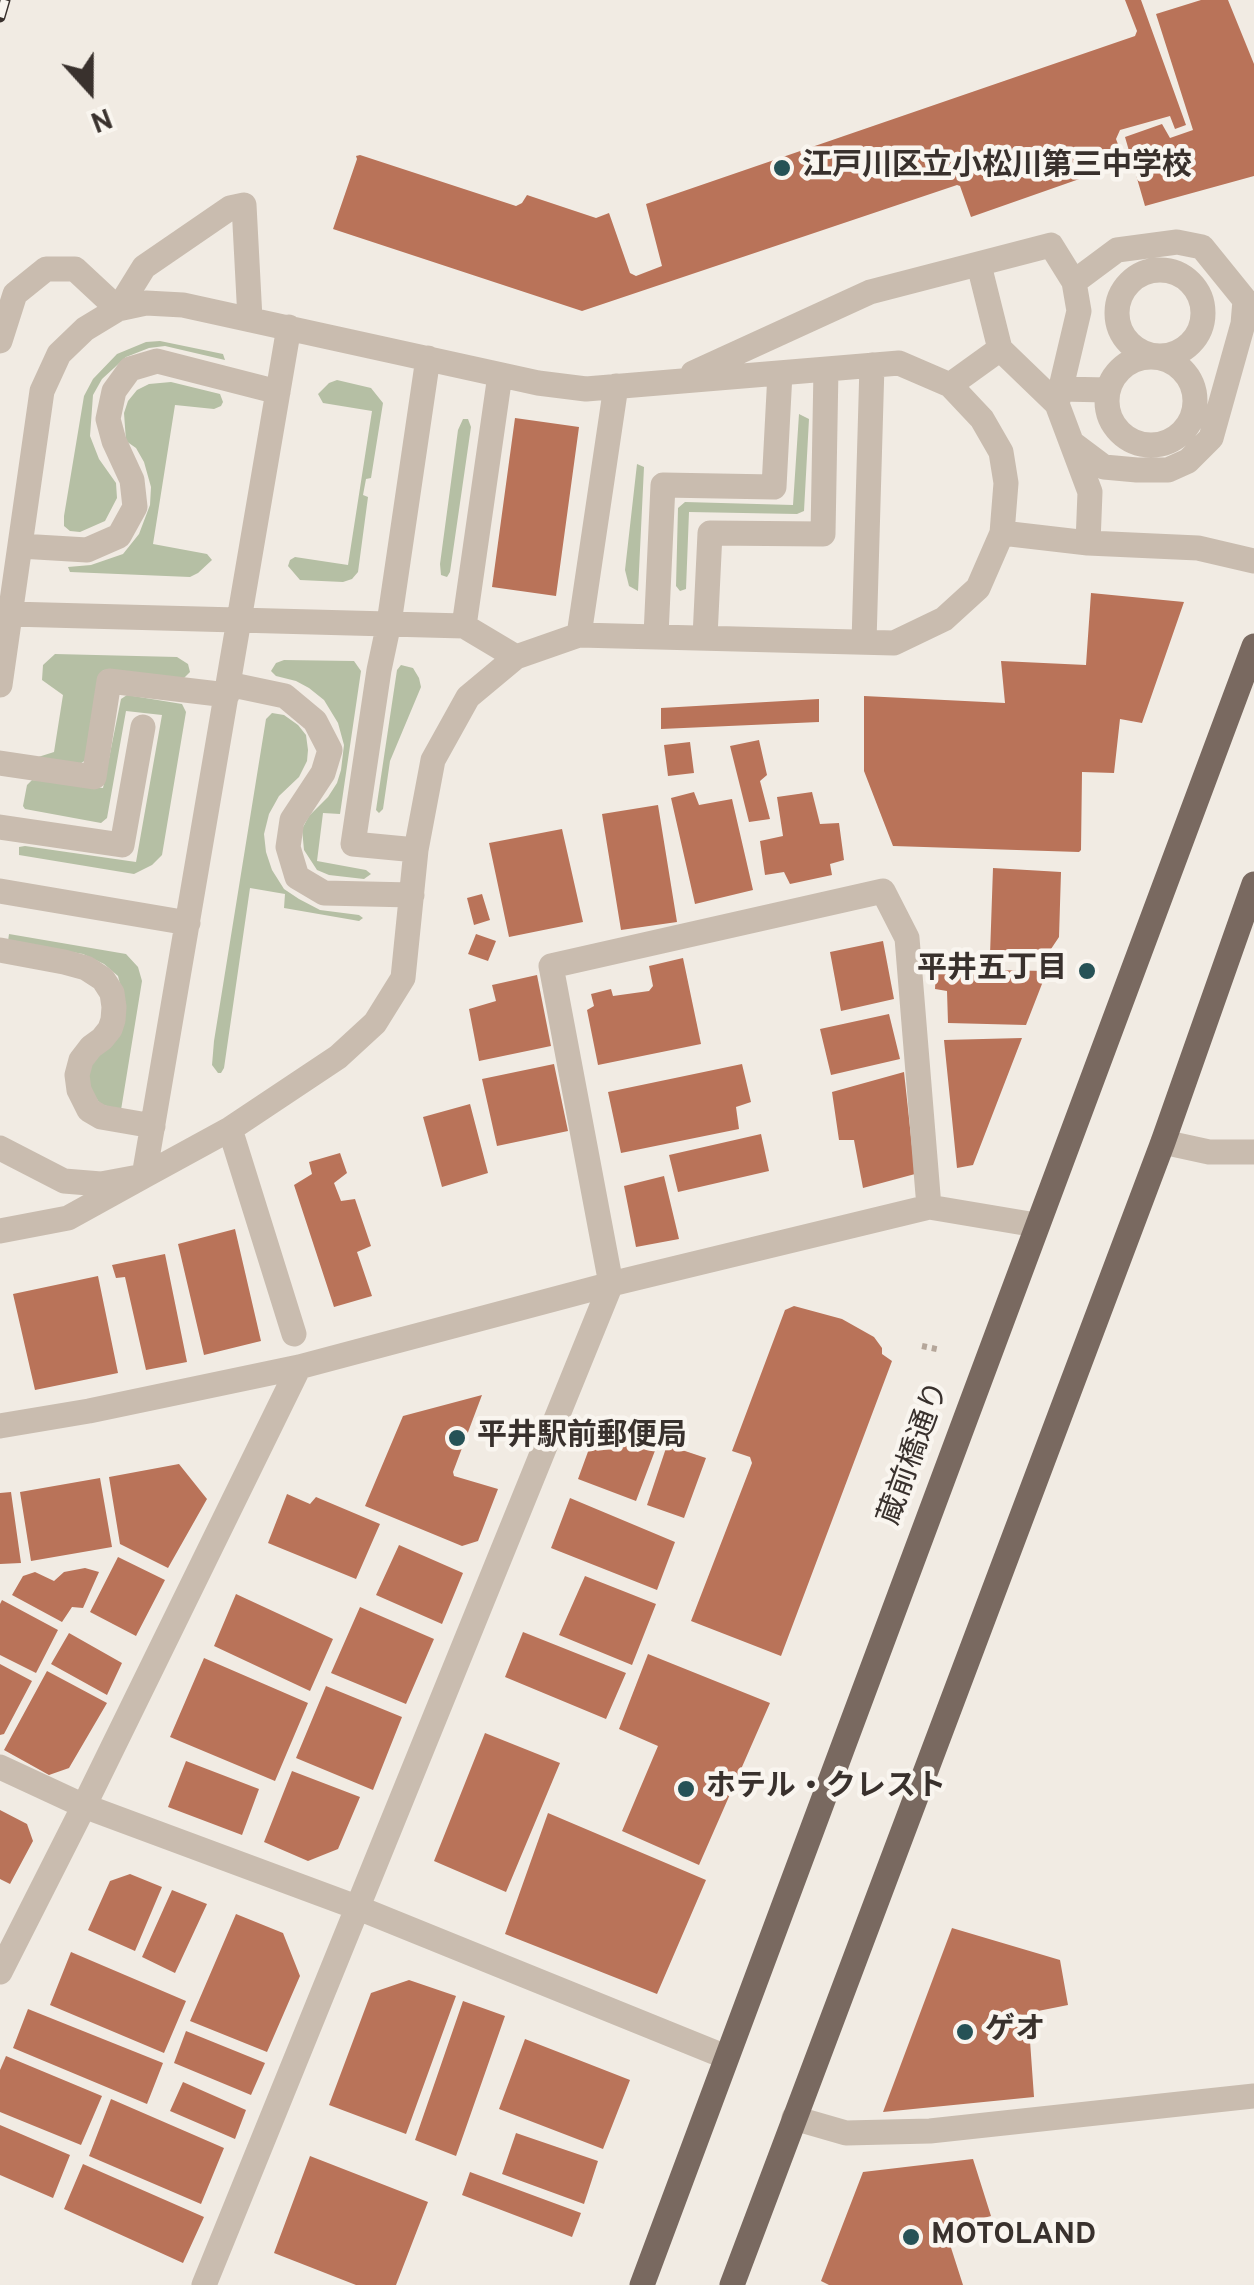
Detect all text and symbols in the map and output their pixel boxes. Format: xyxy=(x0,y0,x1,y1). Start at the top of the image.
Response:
north arrow xyxy=(40,40,140,140)
text: N xyxy=(85,98,117,138)
place label: 江戸川区立小松川第三中学校 xyxy=(802,150,1192,186)
marker: 江戸川区立小松川第三中学校 xyxy=(771,157,793,179)
place label: 平井五丁目 xyxy=(917,953,1067,989)
marker: 平井五丁目 xyxy=(1076,960,1098,982)
street label: 蔵前橋通り xyxy=(873,1377,959,1531)
place label: 平井駅前郵便局 xyxy=(477,1420,687,1456)
marker: 平井駅前郵便局 xyxy=(446,1427,468,1449)
place label: ホテル・クレスト xyxy=(706,1771,946,1807)
marker: ホテル・クレスト xyxy=(675,1778,697,1800)
place label: ゲオ xyxy=(985,2014,1045,2050)
marker: ゲオ xyxy=(954,2021,976,2043)
place label: MOTOLAND xyxy=(931,2219,1096,2255)
marker: MOTOLAND xyxy=(900,2226,922,2248)

